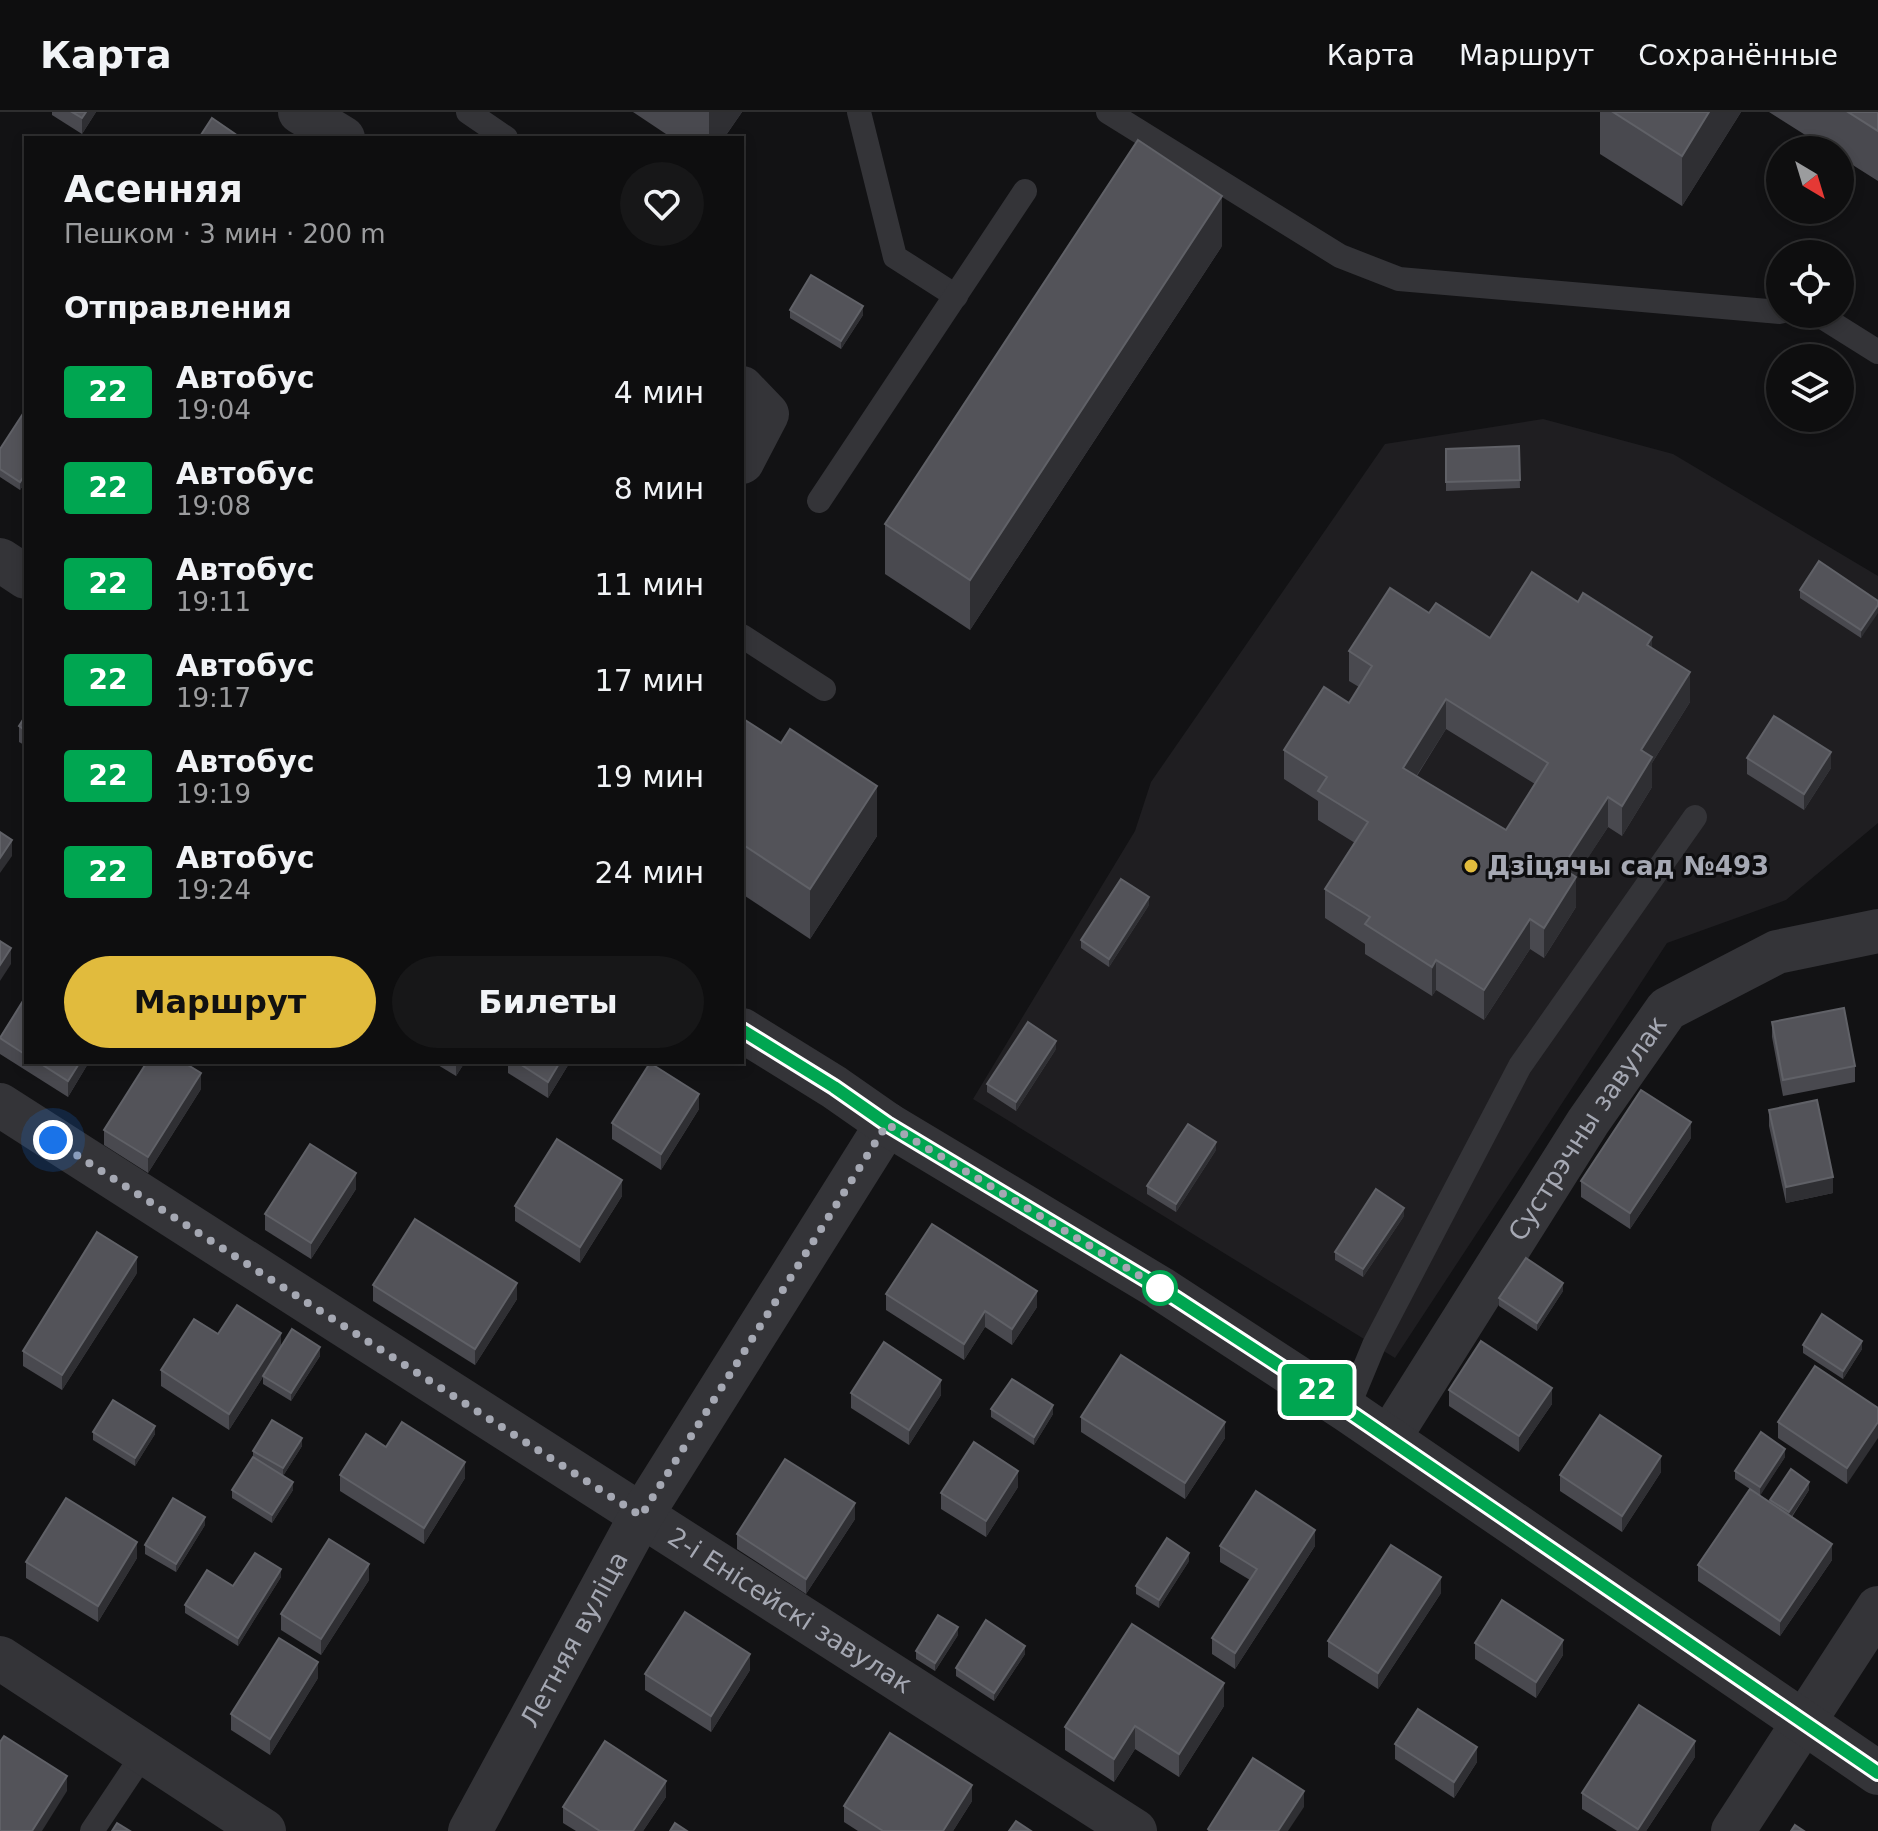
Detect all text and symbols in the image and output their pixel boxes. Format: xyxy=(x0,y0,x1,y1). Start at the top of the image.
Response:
text: Карта xyxy=(40,33,172,77)
text: Карта xyxy=(1327,39,1415,72)
text: Маршрут xyxy=(1459,39,1594,72)
text: Сохранённые xyxy=(1638,39,1838,72)
north arrow xyxy=(1766,136,1854,224)
map controls xyxy=(1766,136,1854,432)
button: heart xyxy=(620,162,704,246)
text: Асенняя xyxy=(64,167,243,211)
text: Пешком · 3 мин · 200 m xyxy=(64,219,386,249)
button: locate xyxy=(1766,240,1854,328)
text: Отправления xyxy=(64,290,292,325)
button: layers xyxy=(1766,344,1854,432)
text: Автобус xyxy=(176,360,315,395)
text: 22 xyxy=(89,375,127,408)
text: 4 мин xyxy=(614,375,704,410)
text: 19:04 xyxy=(176,395,251,425)
text: Автобус xyxy=(176,456,315,491)
text: 22 xyxy=(89,471,127,504)
text: 8 мин xyxy=(614,471,704,506)
text: 19:08 xyxy=(176,491,251,521)
text: Автобус xyxy=(176,552,315,587)
text: 22 xyxy=(89,567,127,600)
text: 11 мин xyxy=(595,567,704,602)
text: 19:11 xyxy=(176,587,251,617)
text: Автобус xyxy=(176,648,315,683)
text: 22 xyxy=(89,663,127,696)
text: 17 мин xyxy=(595,663,704,698)
text: 19:17 xyxy=(176,683,251,713)
text: Автобус xyxy=(176,744,315,779)
text: 22 xyxy=(89,759,127,792)
text: 19 мин xyxy=(595,759,704,794)
text: 19:19 xyxy=(176,779,251,809)
text: Автобус xyxy=(176,840,315,875)
place label: Дзіцячы сад №493 xyxy=(1487,851,1769,881)
text: 22 xyxy=(89,855,127,888)
text: 24 мин xyxy=(595,855,704,890)
marker: Дзіцячы сад №493 xyxy=(1462,857,1480,875)
text: 19:24 xyxy=(176,875,251,905)
button: Маршрут xyxy=(64,956,376,1048)
button: Билеты xyxy=(392,956,704,1048)
street label: Сустрэчны завулак xyxy=(1502,1010,1673,1246)
your location xyxy=(33,1120,73,1160)
unlabelled marker xyxy=(1143,1271,1177,1305)
line badge: 22 xyxy=(1281,1364,1353,1416)
text: 22 xyxy=(1298,1373,1336,1406)
street label: 2-і Енісейскі завулак xyxy=(663,1521,918,1699)
street label: Летняя вуліца xyxy=(514,1546,634,1732)

